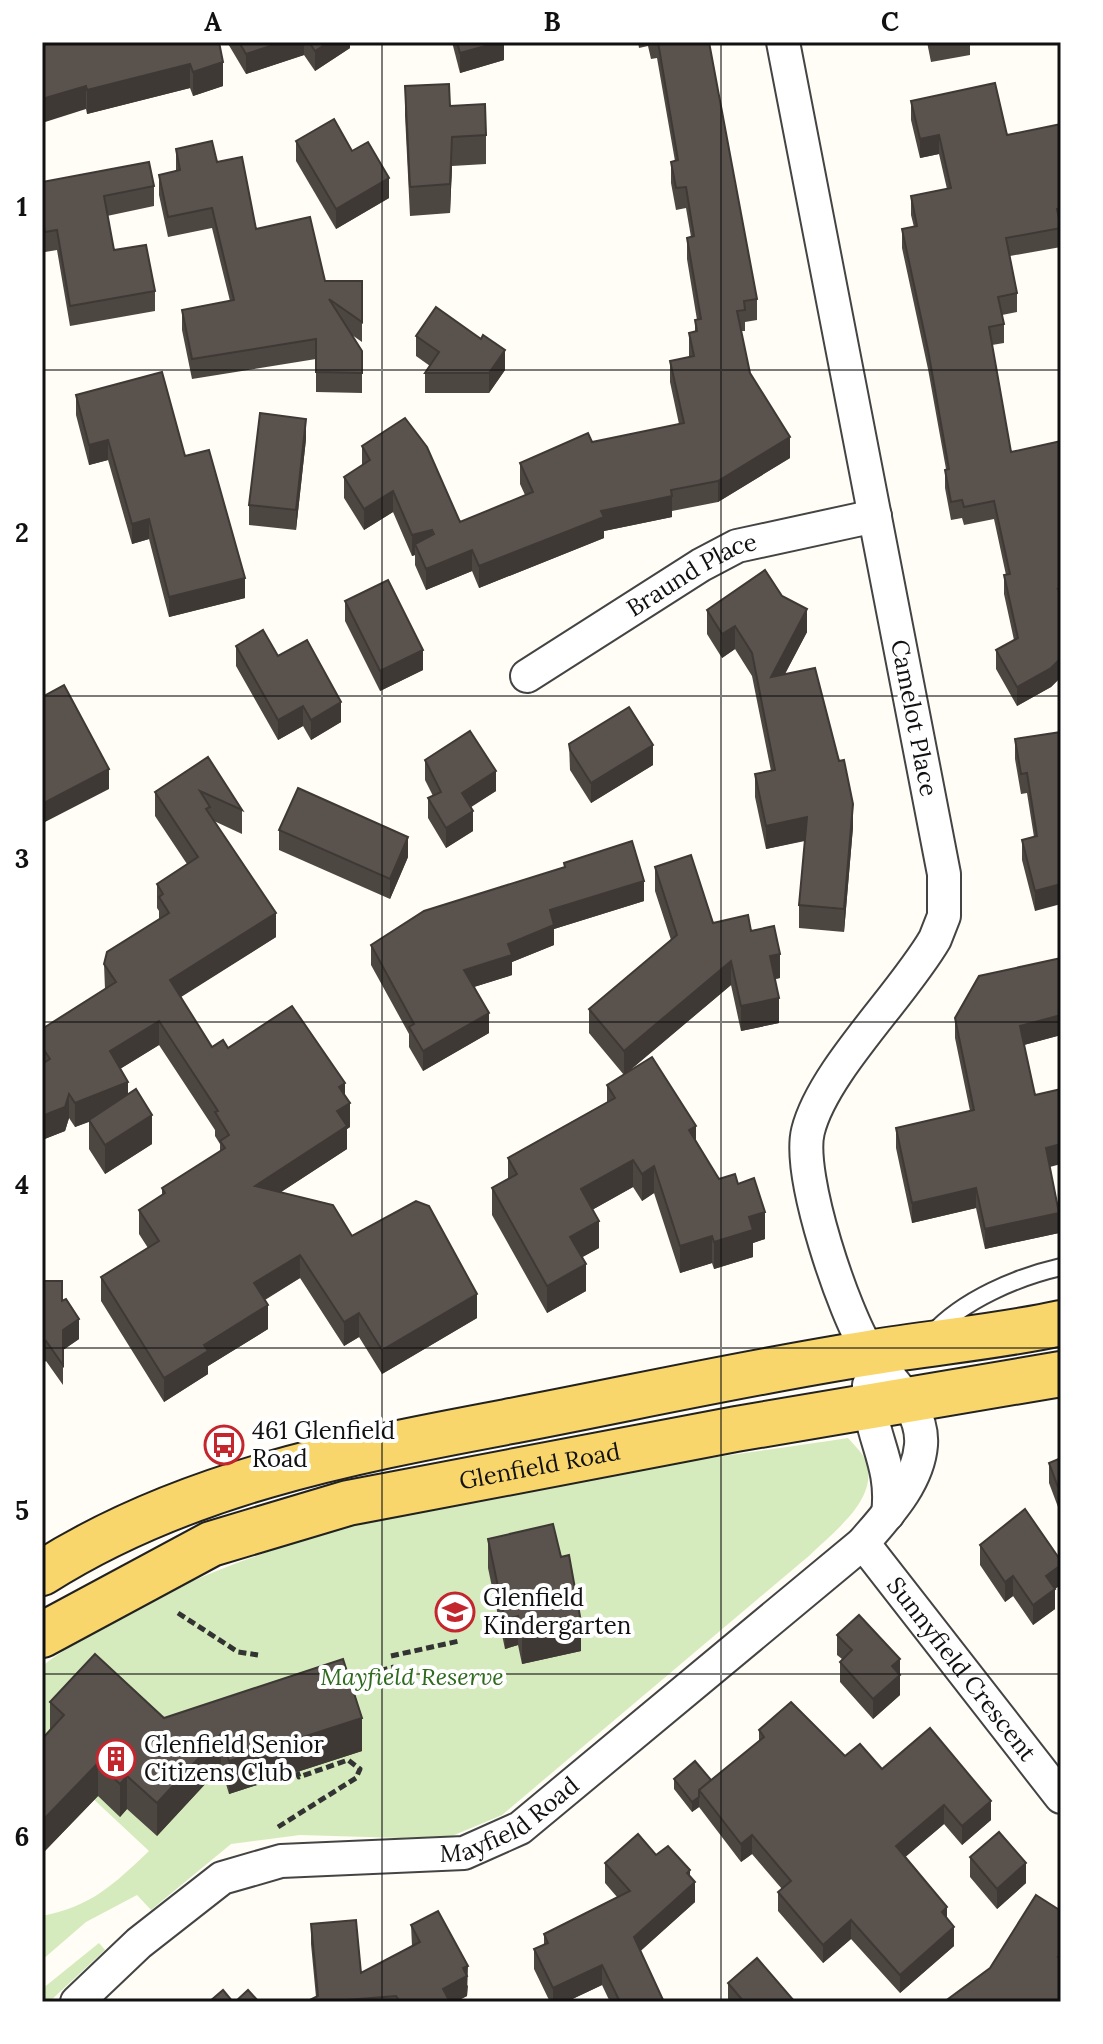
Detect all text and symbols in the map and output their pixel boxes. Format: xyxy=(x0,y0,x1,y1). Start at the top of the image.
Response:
text: A xyxy=(204,5,222,38)
text: B xyxy=(543,5,561,38)
text: C xyxy=(881,5,899,38)
text: 1 xyxy=(17,190,27,223)
text: 2 xyxy=(15,516,29,549)
street label: Braund Place xyxy=(620,526,760,624)
street label: Camelot Place xyxy=(884,637,945,799)
text: 3 xyxy=(15,842,29,875)
text: 4 xyxy=(15,1168,29,1201)
place label: 461 Glenfield Road xyxy=(252,1415,395,1474)
bus stop icon: 461 Glenfield Road xyxy=(203,1424,245,1466)
street label: Glenfield Road xyxy=(456,1435,623,1496)
text: 5 xyxy=(15,1494,29,1527)
street label: Sunnyfield Crescent xyxy=(880,1571,1044,1768)
place label: Glenfield Kindergarten xyxy=(483,1582,631,1641)
school or university icon: Glenfield Kindergarten xyxy=(434,1591,476,1633)
park label: Mayfield Reserve xyxy=(320,1661,504,1692)
place label: Glenfield Senior Citizens Club xyxy=(144,1729,324,1788)
building icon: Glenfield Senior Citizens Club xyxy=(95,1738,137,1780)
street label: Mayfield Road xyxy=(439,1770,585,1869)
text: 6 xyxy=(15,1820,29,1853)

